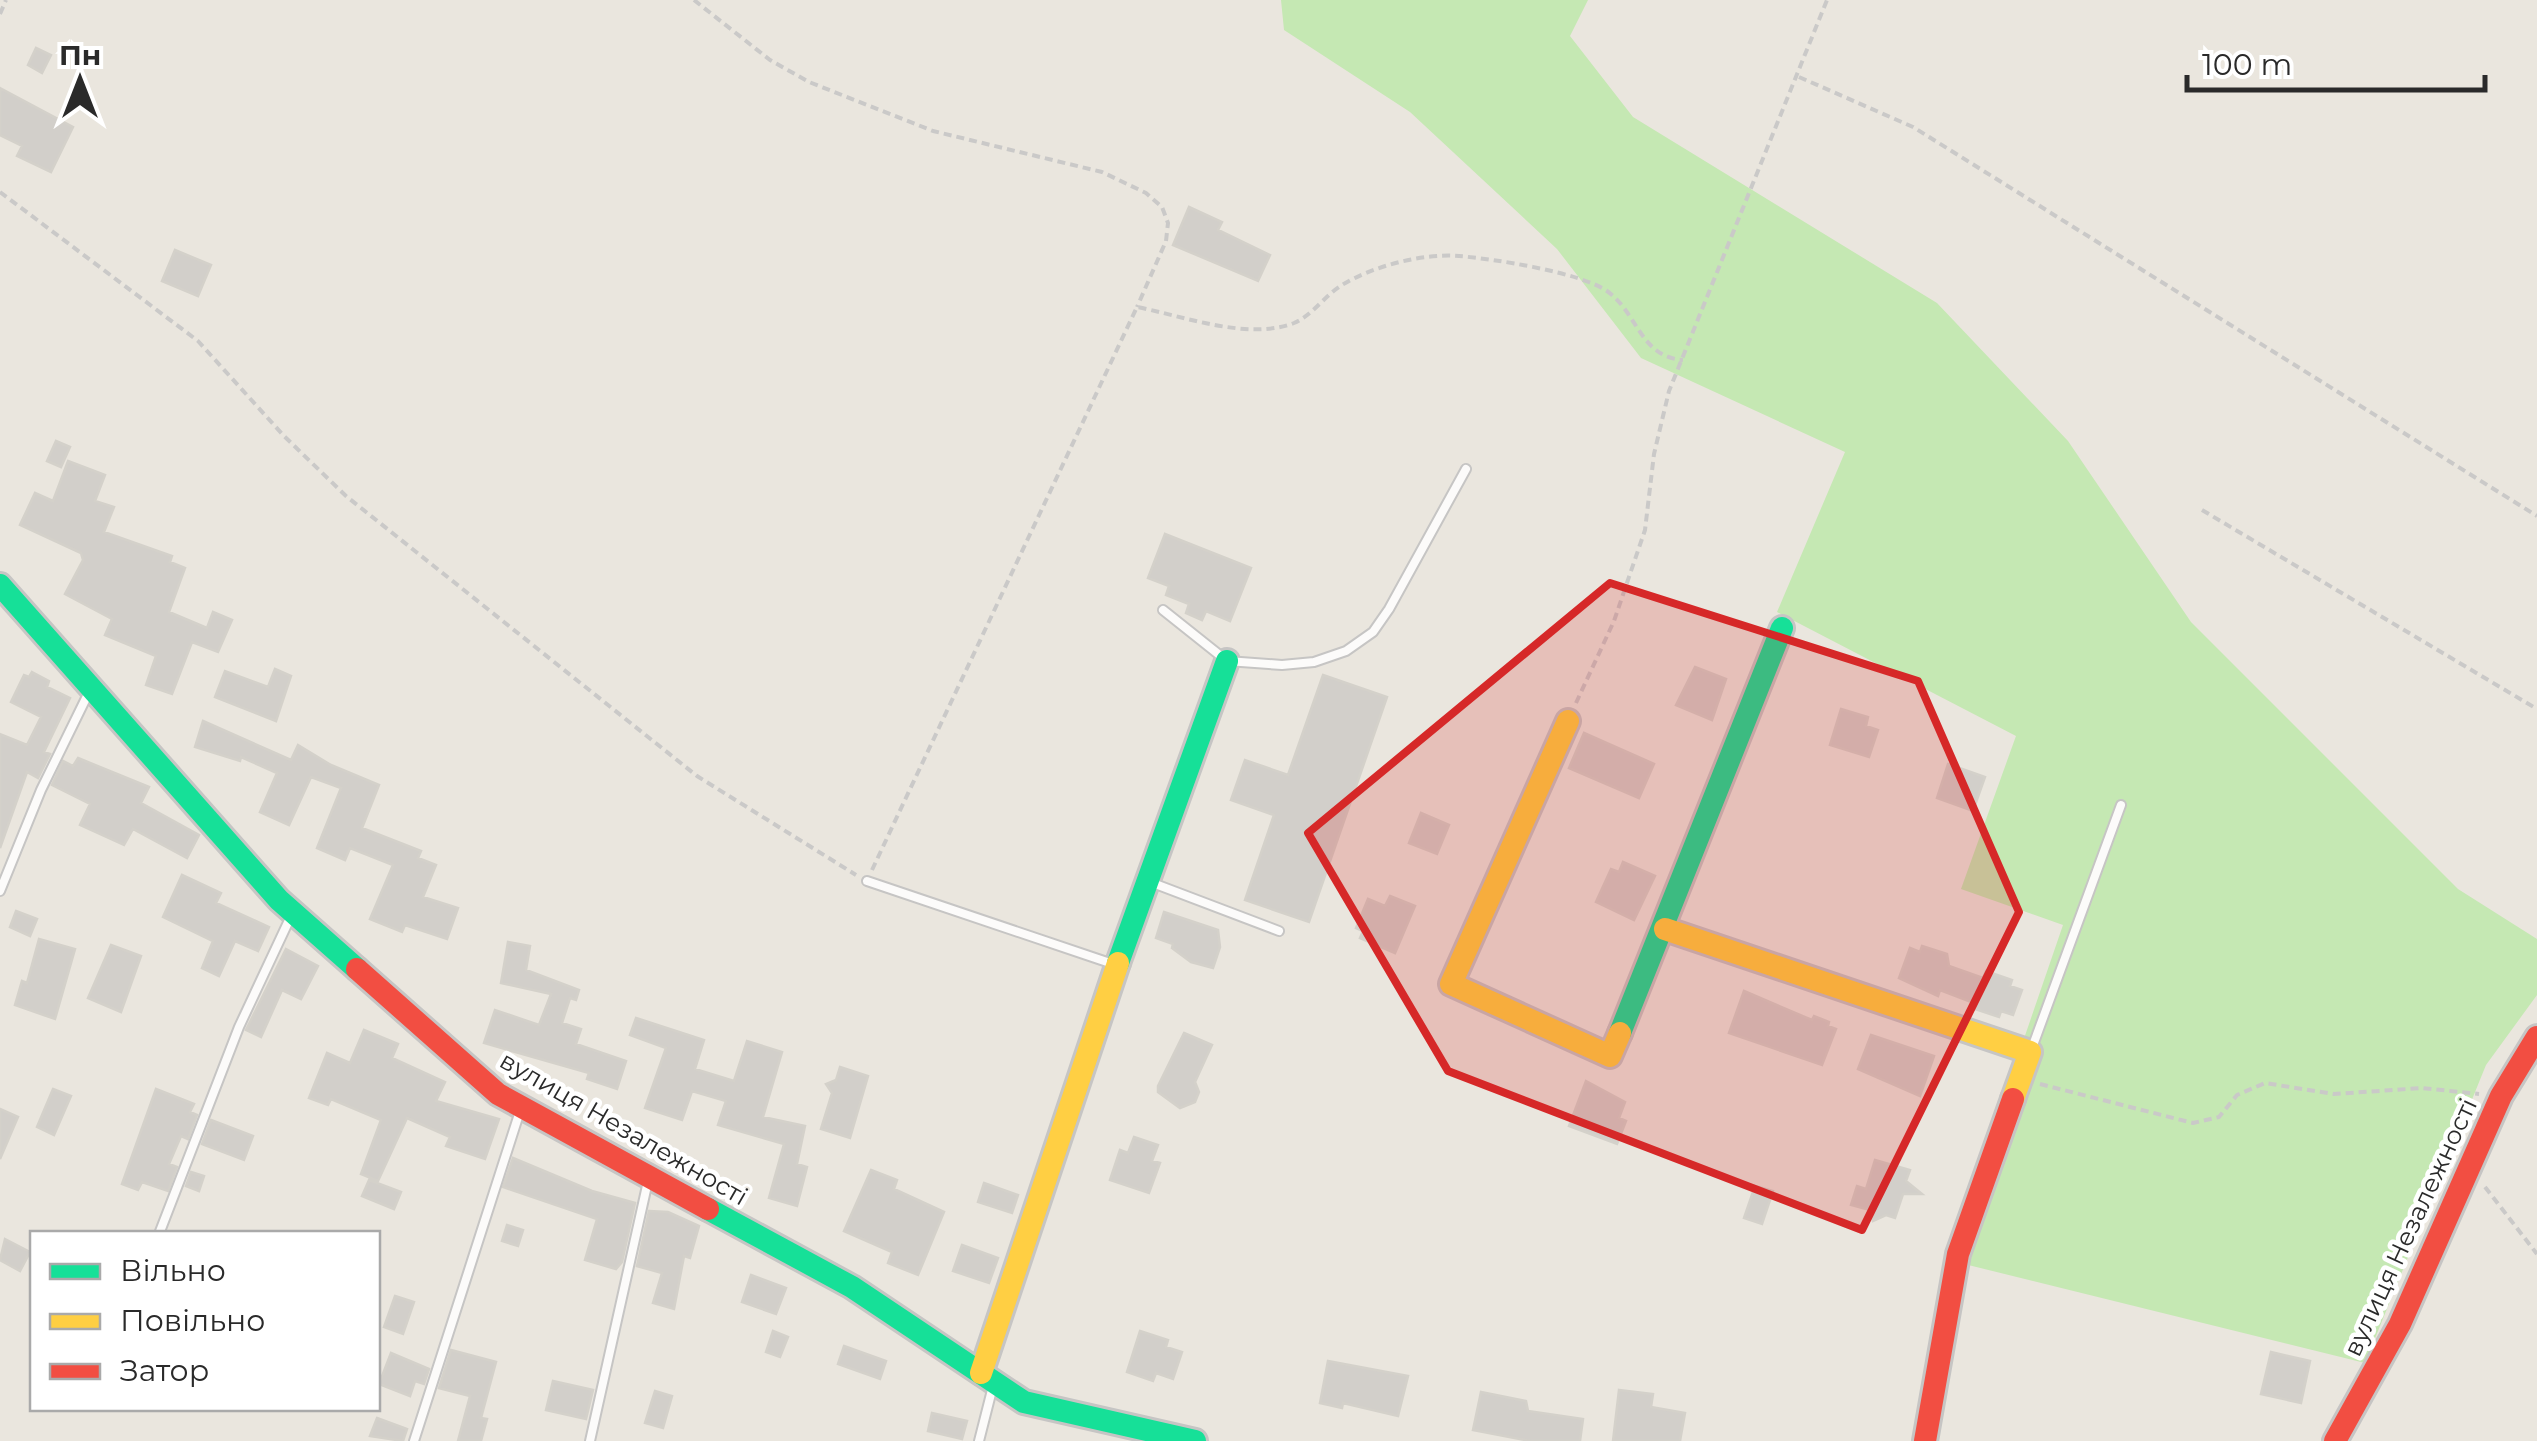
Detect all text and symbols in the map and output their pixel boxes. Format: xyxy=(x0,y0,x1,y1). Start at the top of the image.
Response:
north arrow xyxy=(30,30,130,130)
scale bar xyxy=(2187,30,2484,92)
text: Пн xyxy=(59,38,101,72)
text: 100 m xyxy=(2202,46,2292,83)
street label: вулиця Незалежності xyxy=(495,1045,753,1211)
street label: вулиця Незалежності xyxy=(2337,1093,2483,1361)
legend xyxy=(30,1231,380,1411)
text: Вільно xyxy=(120,1252,226,1289)
text: Повільно xyxy=(120,1302,265,1339)
text: Затор xyxy=(120,1352,209,1389)

